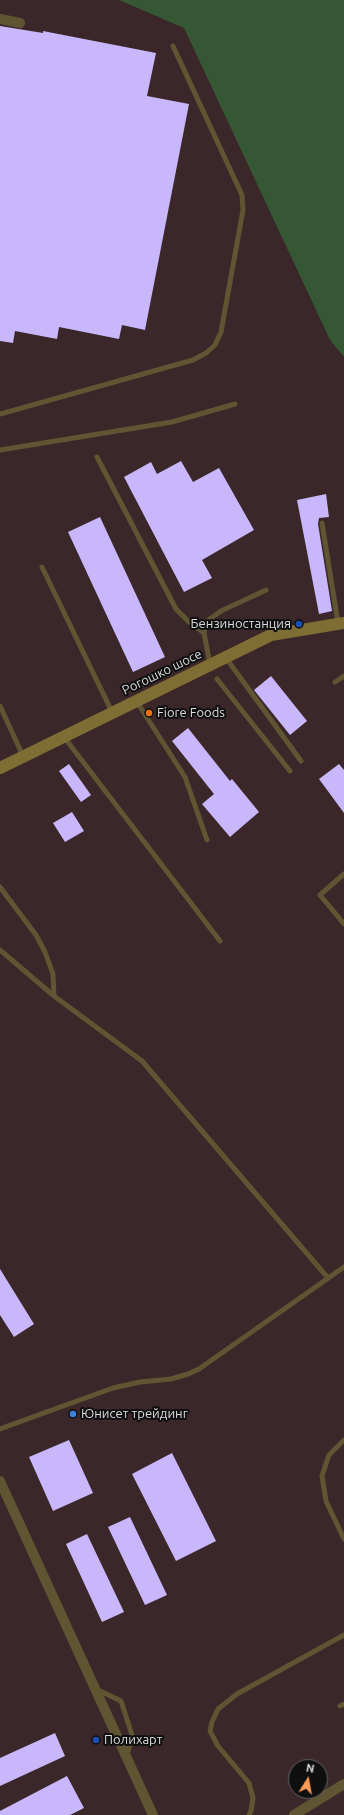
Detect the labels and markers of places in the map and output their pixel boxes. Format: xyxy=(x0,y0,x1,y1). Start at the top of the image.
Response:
place label: Бензиностанция xyxy=(191,616,291,632)
marker: Бензиностанция xyxy=(294,619,304,629)
place label: Fiore Foods xyxy=(157,705,225,721)
marker: Fiore Foods xyxy=(144,708,154,718)
place label: Юнисет трейдинг xyxy=(81,1406,188,1422)
marker: Юнисет трейдинг xyxy=(68,1409,78,1419)
place label: Полихарт xyxy=(104,1732,162,1748)
marker: Полихарт xyxy=(91,1735,101,1745)

